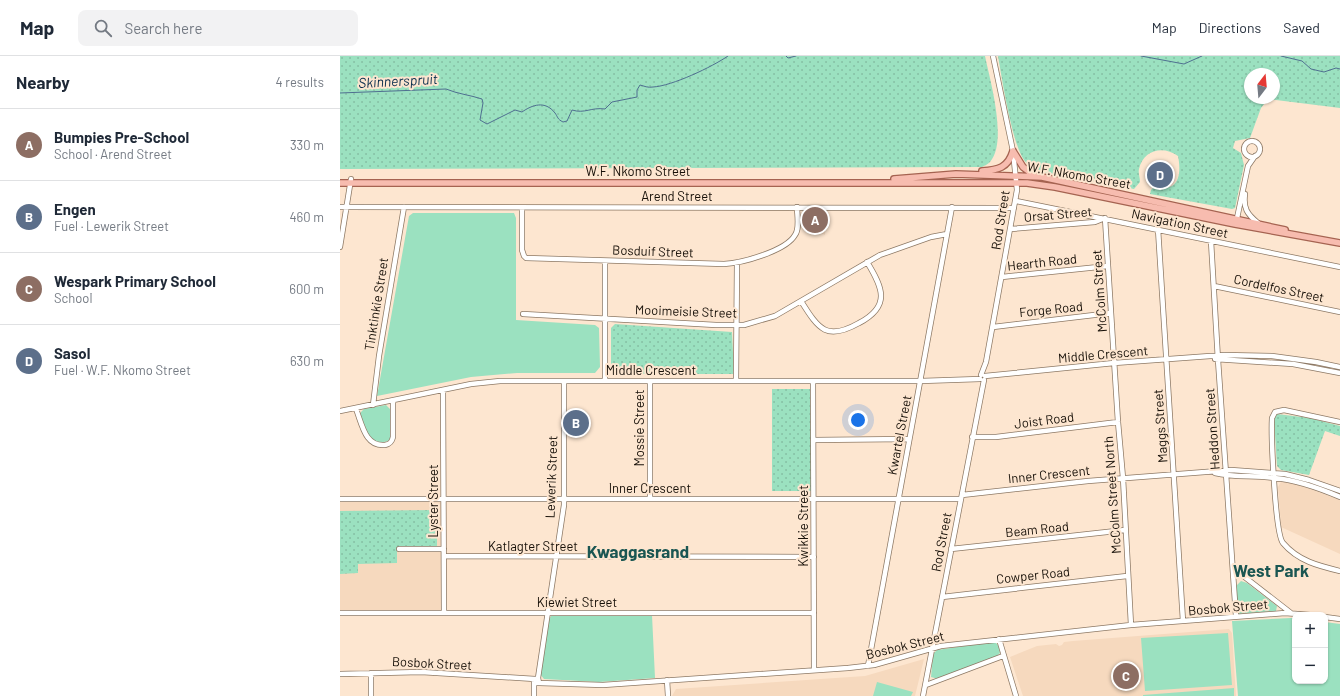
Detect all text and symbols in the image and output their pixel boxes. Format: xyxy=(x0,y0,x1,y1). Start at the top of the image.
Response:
search box xyxy=(78,10,358,46)
text: Map xyxy=(20,16,54,39)
icon: search xyxy=(92,17,114,39)
text: Search here xyxy=(124,19,202,37)
text: Map xyxy=(1152,19,1177,36)
text: Directions xyxy=(1199,19,1261,36)
text: Saved xyxy=(1283,19,1320,36)
north arrow xyxy=(1244,68,1280,104)
water label: Skinnerspruit xyxy=(358,70,438,91)
text: Nearby xyxy=(16,72,70,92)
text: 4 results xyxy=(276,74,324,90)
text: Bumpies Pre-School xyxy=(54,128,189,146)
text: A xyxy=(25,137,33,153)
text: 330 m xyxy=(290,137,324,153)
text: School · Arend Street xyxy=(54,146,172,162)
street label: W.F. Nkomo Street xyxy=(1026,158,1132,192)
pin: D xyxy=(1147,160,1173,190)
street label: W.F. Nkomo Street xyxy=(586,163,690,179)
street label: Arend Street xyxy=(641,188,713,204)
street label: Rod Street xyxy=(987,189,1013,251)
text: Engen xyxy=(54,200,96,218)
street label: Orsat Street xyxy=(1023,203,1093,225)
pin: A xyxy=(802,205,828,235)
street label: Navigation Street xyxy=(1130,205,1230,241)
text: B xyxy=(25,209,33,225)
text: 460 m xyxy=(289,209,324,225)
text: Fuel · Lewerik Street xyxy=(54,218,169,234)
street label: Bosduif Street xyxy=(612,242,694,260)
street label: McColm Street xyxy=(1088,249,1110,333)
street label: Hearth Road xyxy=(1006,250,1078,274)
street label: Tinktinkie Street xyxy=(361,256,391,352)
street label: Cordelfos Street xyxy=(1232,271,1326,305)
text: Wespark Primary School xyxy=(54,272,216,290)
text: C xyxy=(25,281,33,297)
text: 600 m xyxy=(289,281,324,297)
text: School xyxy=(54,290,92,306)
street label: Forge Road xyxy=(1018,298,1084,320)
street label: Mooimeisie Street xyxy=(635,301,737,321)
street label: Middle Crescent xyxy=(1057,342,1149,366)
text: Sasol xyxy=(54,344,90,362)
text: D xyxy=(25,353,33,369)
text: 630 m xyxy=(290,353,324,369)
text: Fuel · W.F. Nkomo Street xyxy=(54,362,191,378)
street label: Middle Crescent xyxy=(606,362,696,378)
street label: Maggs Street xyxy=(1149,388,1171,464)
street label: Heddon Street xyxy=(1201,388,1223,470)
street label: Mossie Street xyxy=(631,389,647,467)
street label: Kwartel Street xyxy=(883,394,915,476)
pin: B xyxy=(563,408,589,438)
street label: Joist Road xyxy=(1013,408,1075,432)
your location xyxy=(848,410,868,430)
street label: Lewerik Street xyxy=(542,435,560,519)
street label: McColm Street North xyxy=(1100,436,1124,554)
street label: Inner Crescent xyxy=(1007,462,1091,486)
street label: Lyster Street xyxy=(425,464,441,538)
street label: Inner Crescent xyxy=(609,480,691,496)
street label: Kwikkie Street xyxy=(795,485,811,567)
street label: Rod Street xyxy=(927,511,955,573)
street label: Beam Road xyxy=(1004,518,1070,540)
street label: Katlagter Street xyxy=(488,538,578,554)
district label: Kwaggasrand xyxy=(587,541,689,561)
district label: West Park xyxy=(1233,560,1309,580)
street label: Cowper Road xyxy=(995,563,1071,587)
street label: Kiewiet Street xyxy=(537,594,617,610)
street label: Bosbok Street xyxy=(1187,596,1269,618)
map controls xyxy=(1292,612,1328,684)
button: + xyxy=(1292,612,1328,648)
street label: Bosbok Street xyxy=(864,628,946,662)
button: − xyxy=(1292,648,1328,684)
street label: Bosbok Street xyxy=(392,653,472,673)
pin: C xyxy=(1113,661,1139,691)

